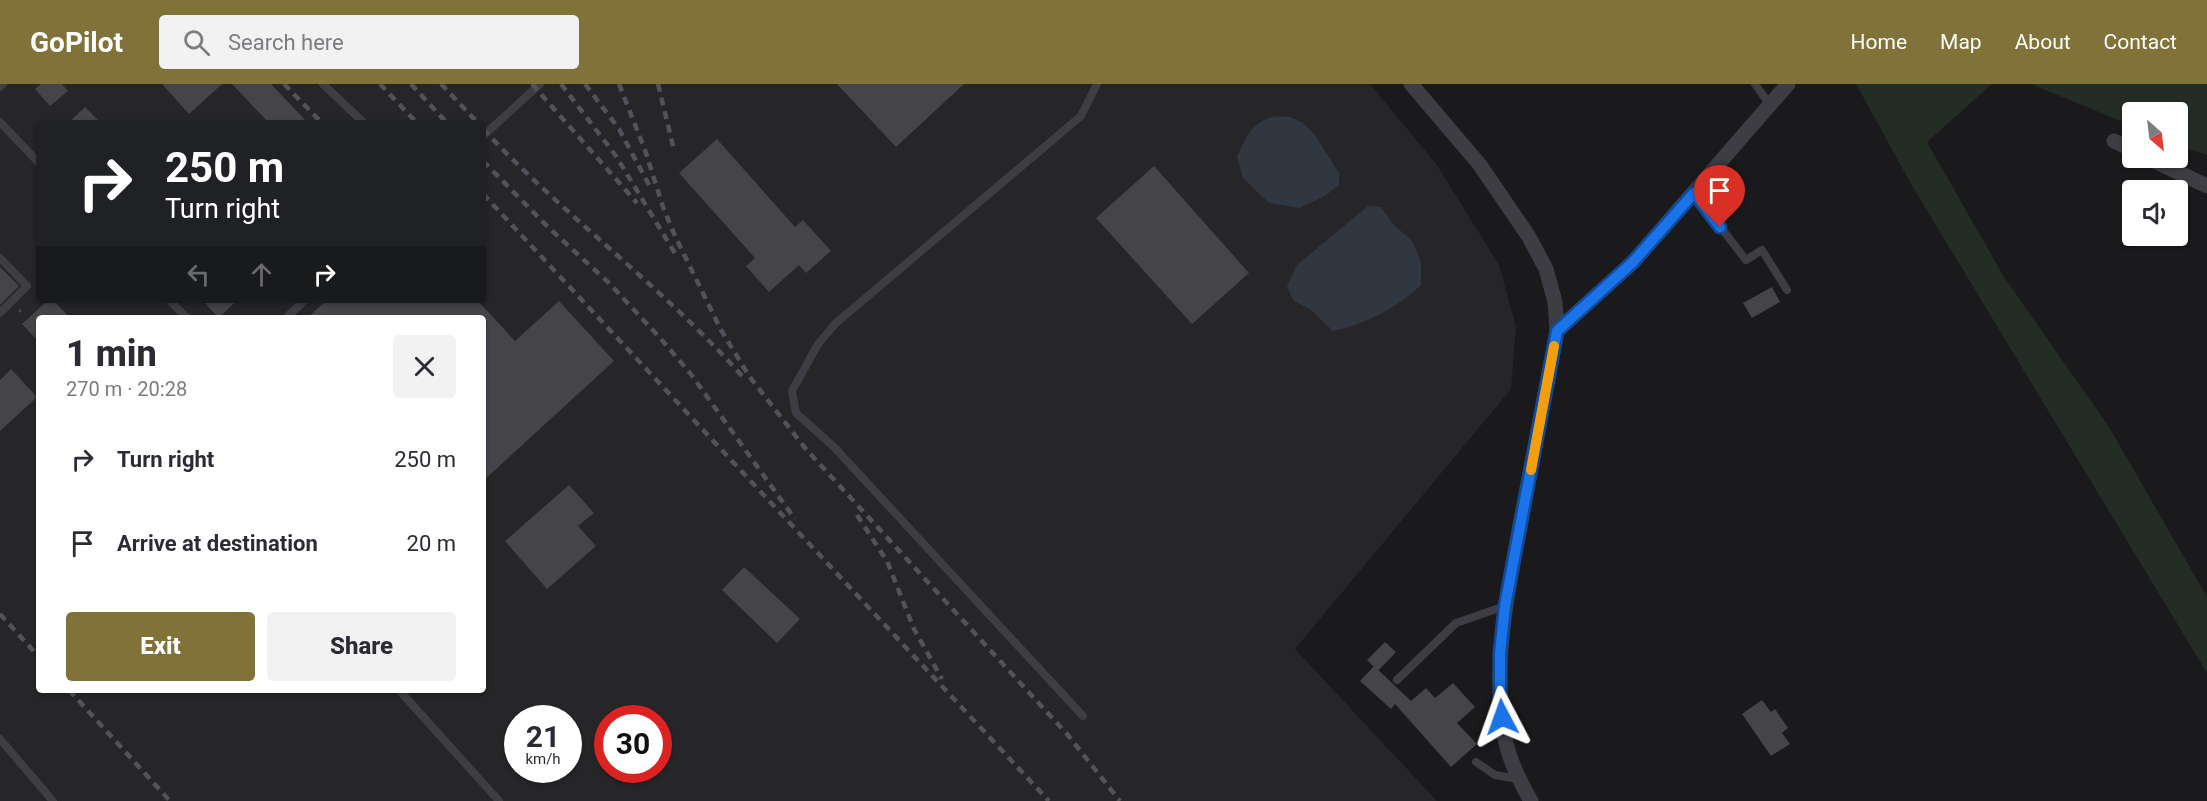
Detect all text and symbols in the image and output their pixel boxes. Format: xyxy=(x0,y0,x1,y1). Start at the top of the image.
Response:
search box xyxy=(159,15,579,69)
text: GoPilot xyxy=(30,26,123,59)
icon: search xyxy=(180,26,213,59)
text: Search here xyxy=(228,30,344,55)
text: Home xyxy=(1851,30,1907,54)
text: Map xyxy=(1940,30,1982,54)
text: About xyxy=(2015,30,2071,54)
text: Contact xyxy=(2104,30,2177,54)
north arrow xyxy=(2122,102,2188,168)
map controls xyxy=(2122,102,2188,246)
text: 250 m xyxy=(165,143,284,192)
icon: right xyxy=(66,144,144,222)
pin xyxy=(1694,165,1745,227)
icon: arrive xyxy=(1703,174,1736,207)
button: sound xyxy=(2122,180,2188,246)
text: Turn right xyxy=(165,193,280,225)
icon: left xyxy=(182,258,215,291)
icon: ahead xyxy=(245,258,278,291)
icon: right xyxy=(308,258,341,291)
text: 1 min xyxy=(66,333,157,375)
button: close xyxy=(393,335,456,398)
text: 270 m · 20:28 xyxy=(66,377,187,401)
icon: right xyxy=(66,443,99,476)
text: Turn right xyxy=(117,447,214,472)
text: 250 m xyxy=(394,447,456,472)
icon: arrive xyxy=(66,527,99,560)
text: Arrive at destination xyxy=(117,531,318,556)
text: 20 m xyxy=(407,531,456,556)
button: Exit xyxy=(66,612,255,681)
button: Share xyxy=(267,612,456,681)
position arrow xyxy=(1470,685,1534,749)
speed limit sign: 30 xyxy=(594,705,672,783)
text: 21 xyxy=(526,719,560,754)
text: km/h xyxy=(525,750,561,768)

